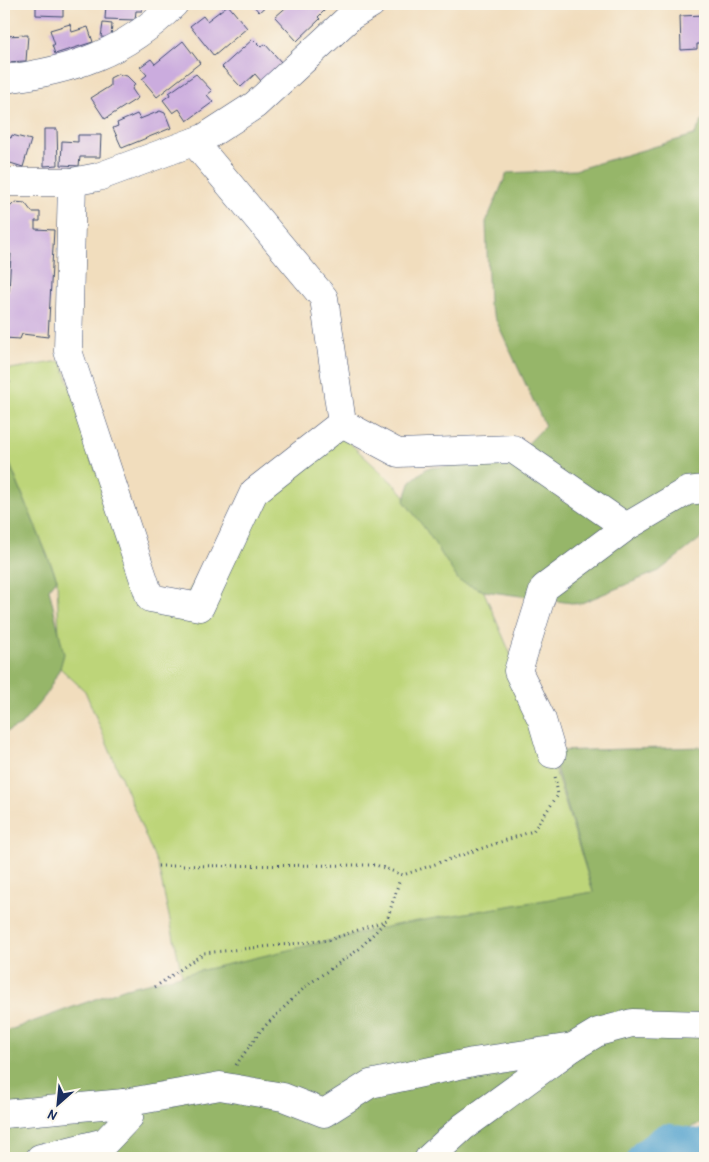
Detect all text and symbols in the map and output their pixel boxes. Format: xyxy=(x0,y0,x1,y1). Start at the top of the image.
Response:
north arrow xyxy=(32,1080,82,1130)
text: N xyxy=(44,1106,60,1126)

